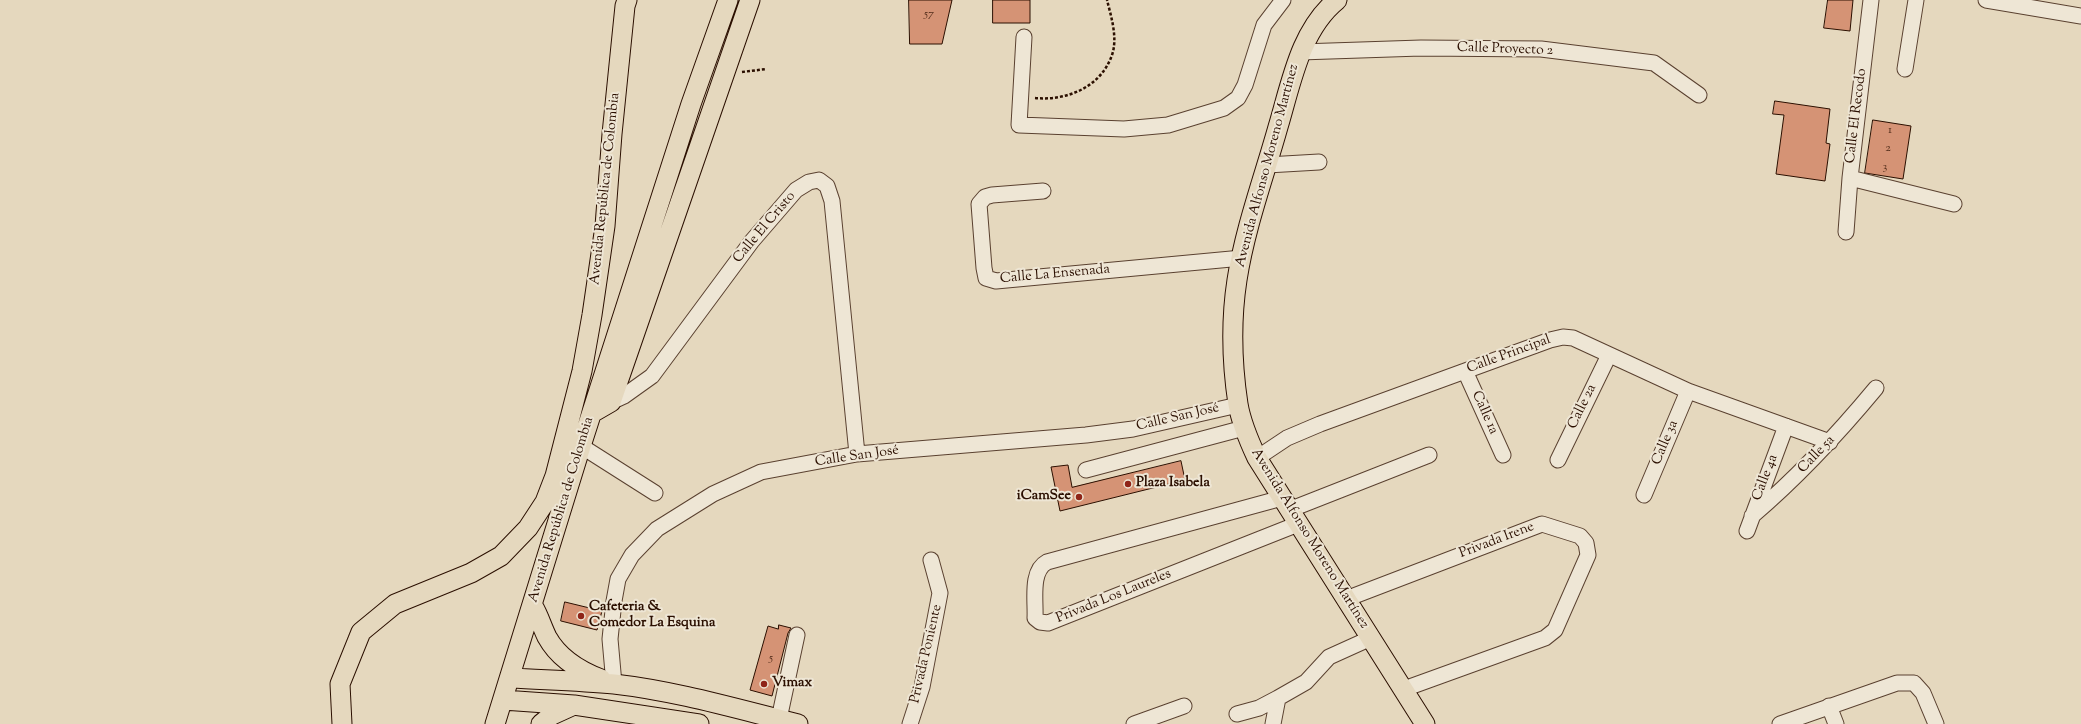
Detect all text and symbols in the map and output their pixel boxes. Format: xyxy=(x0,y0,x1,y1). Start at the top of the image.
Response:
house number: 57 xyxy=(924,8,934,22)
street label: Calle Proyecto 2 xyxy=(1457,40,1553,60)
street label: Avenida Alfonso Moreno Martínez xyxy=(1233,63,1303,269)
street label: Calle El Recodo xyxy=(1843,68,1871,164)
street label: Avenida República de Colombia xyxy=(588,92,624,286)
house number: 1 xyxy=(1888,124,1892,138)
house number: 2 xyxy=(1885,142,1891,156)
house number: 3 xyxy=(1883,161,1887,175)
street label: Calle El Cristo xyxy=(730,189,800,267)
street label: Calle La Ensenada xyxy=(999,262,1111,288)
street label: Calle Principal xyxy=(1465,332,1553,378)
street label: Calle 2a xyxy=(1565,382,1601,432)
street label: Calle 1a xyxy=(1467,389,1501,437)
street label: Calle San José xyxy=(1135,400,1221,436)
street label: Avenida República de Colombia xyxy=(526,415,598,605)
street label: Calle 3a xyxy=(1649,418,1683,468)
street label: Calle 5a xyxy=(1795,433,1839,477)
street label: Calle San José xyxy=(814,443,900,471)
street label: Avenida Alfonso Moreno Martínez xyxy=(1246,446,1372,632)
street label: Calle 4a xyxy=(1750,452,1782,504)
place label: Plaza Isabela xyxy=(1136,476,1210,492)
marker: Plaza Isabela xyxy=(1123,479,1133,489)
place label: iCamSee xyxy=(1017,489,1071,505)
marker: iCamSee xyxy=(1074,492,1084,502)
street label: Privada Irene xyxy=(1457,519,1537,563)
street label: Privada Los Laureles xyxy=(1054,566,1174,628)
place label: Cafeteria & Comedor La Esquina xyxy=(589,600,715,632)
street label: Privada Poniente xyxy=(907,603,947,705)
marker: Cafeteria & Comedor La Esquina xyxy=(576,611,586,621)
house number: 5 xyxy=(769,652,773,666)
place label: Vimax xyxy=(772,676,812,692)
marker: Vimax xyxy=(759,679,769,689)

